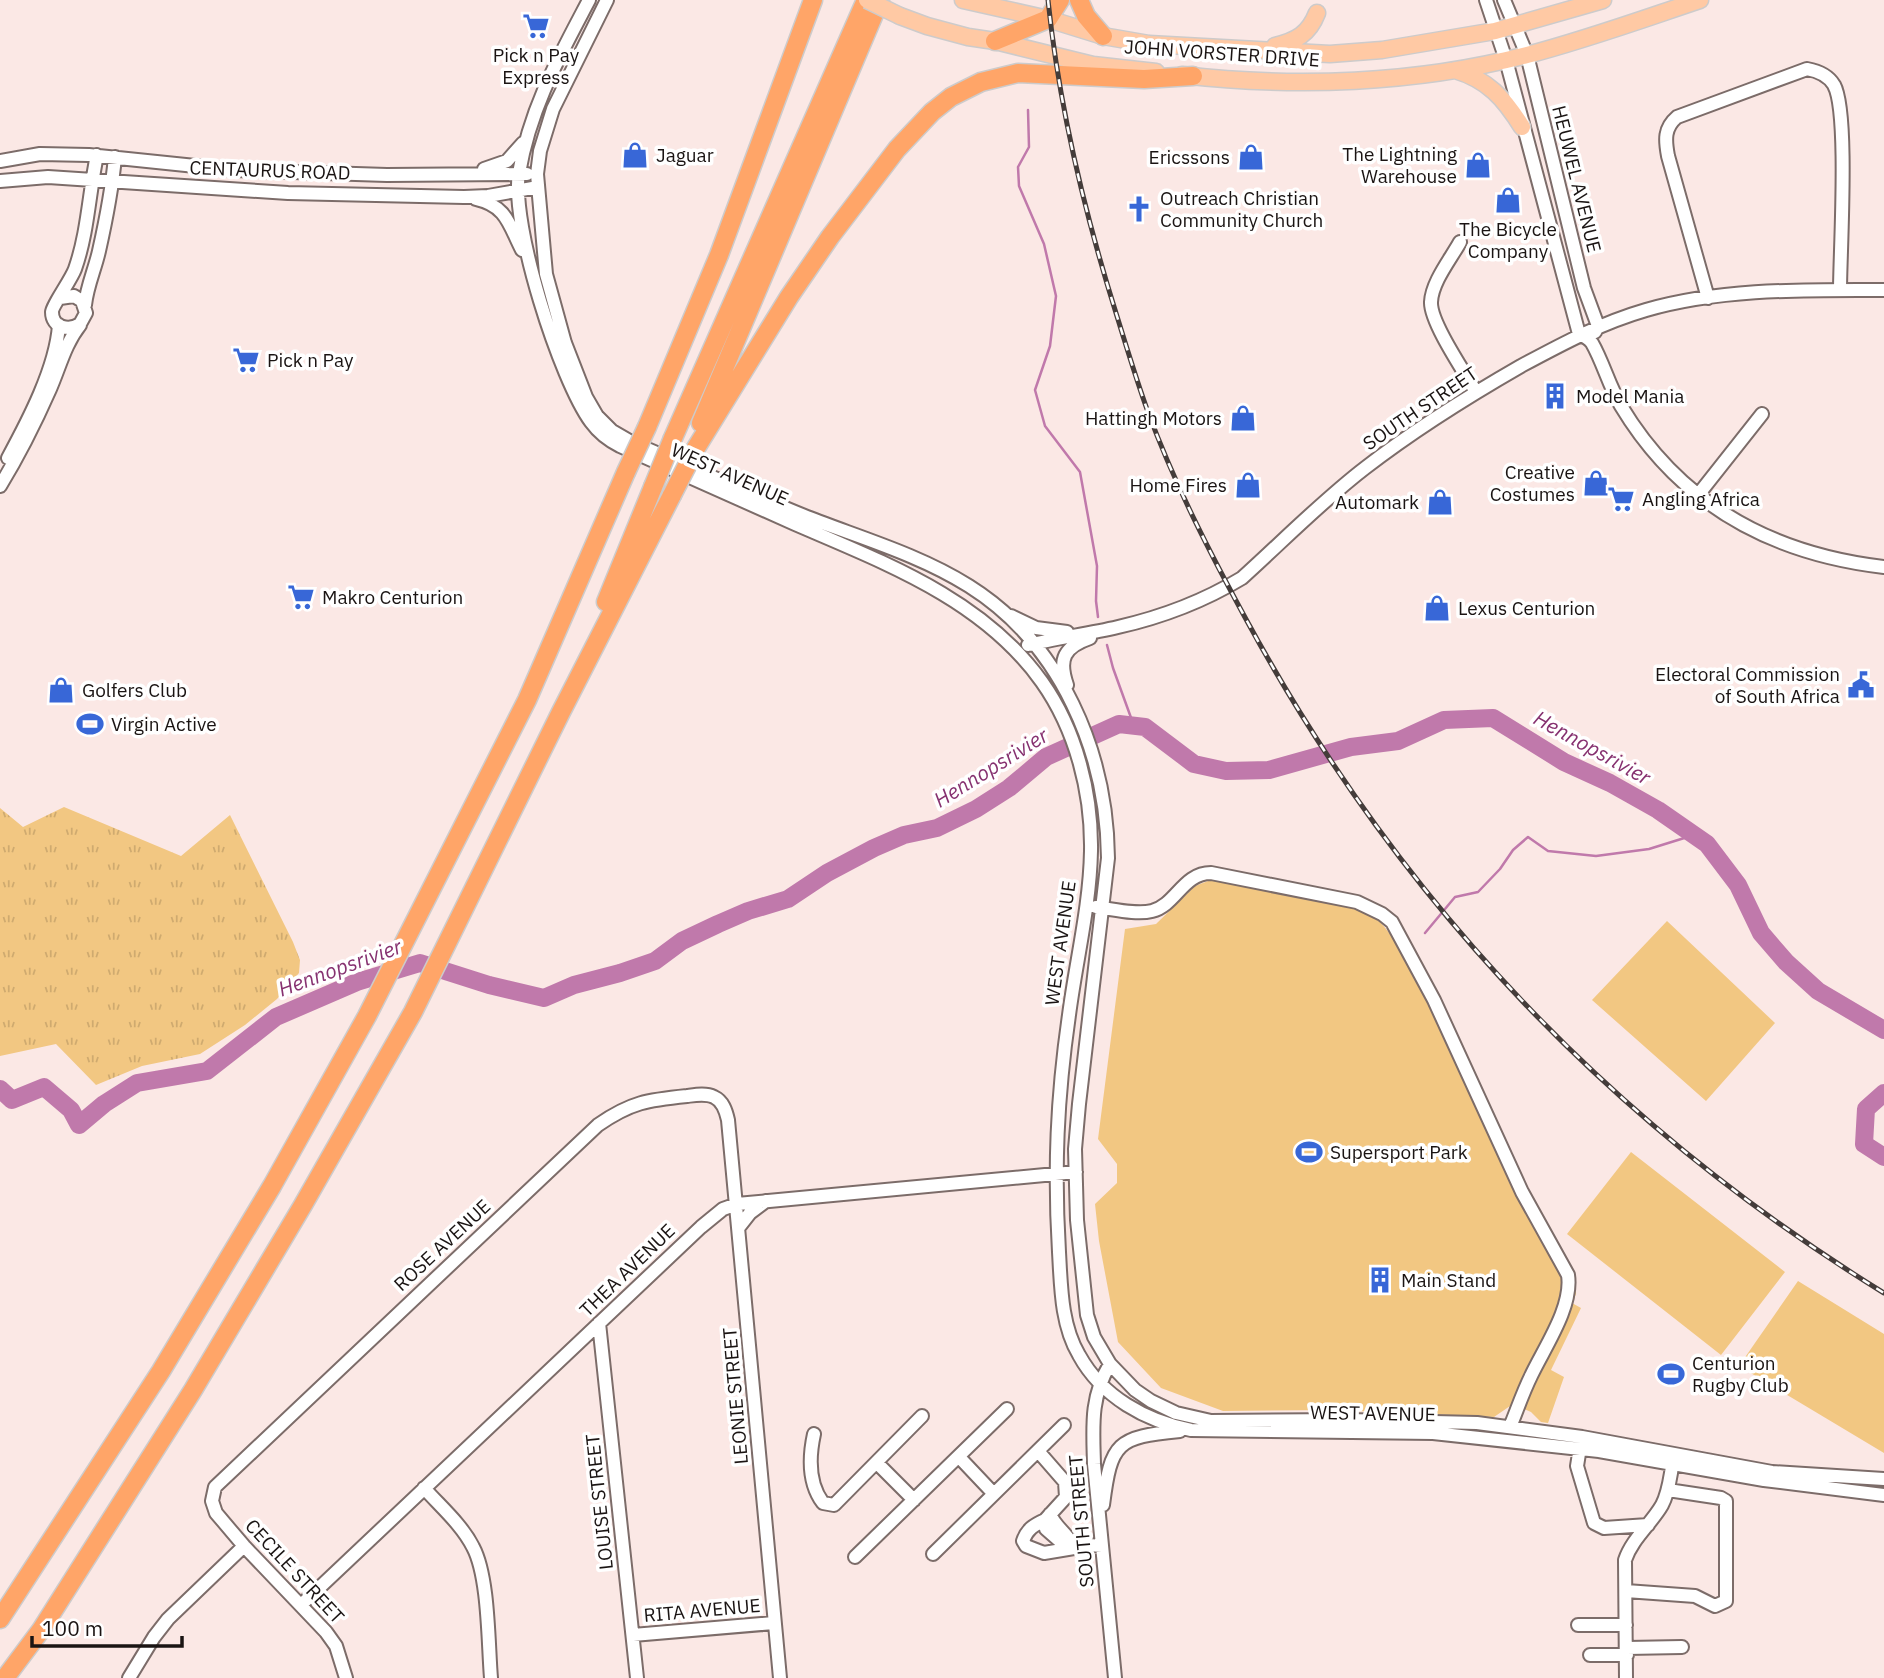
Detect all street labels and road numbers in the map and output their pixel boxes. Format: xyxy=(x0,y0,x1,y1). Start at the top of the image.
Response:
street label: JOHN VORSTER DRIVE xyxy=(1123,34,1321,72)
street label: HEUWEL AVENUE xyxy=(1547,103,1607,255)
street label: CENTAURUS ROAD xyxy=(189,155,351,185)
street label: SOUTH STREET xyxy=(1358,361,1482,455)
street label: WEST AVENUE xyxy=(668,437,792,511)
street label: WEST AVENUE xyxy=(1039,879,1081,1007)
street label: ROSE AVENUE xyxy=(389,1194,495,1296)
street label: THEA AVENUE xyxy=(574,1218,680,1322)
street label: LEONIE STREET xyxy=(717,1326,753,1466)
street label: WEST AVENUE xyxy=(1310,1400,1436,1426)
street label: LOUISE STREET xyxy=(580,1433,618,1571)
street label: SOUTH STREET xyxy=(1063,1454,1099,1588)
street label: CECILE STREET xyxy=(240,1514,350,1628)
street label: RITA AVENUE xyxy=(642,1593,762,1627)

